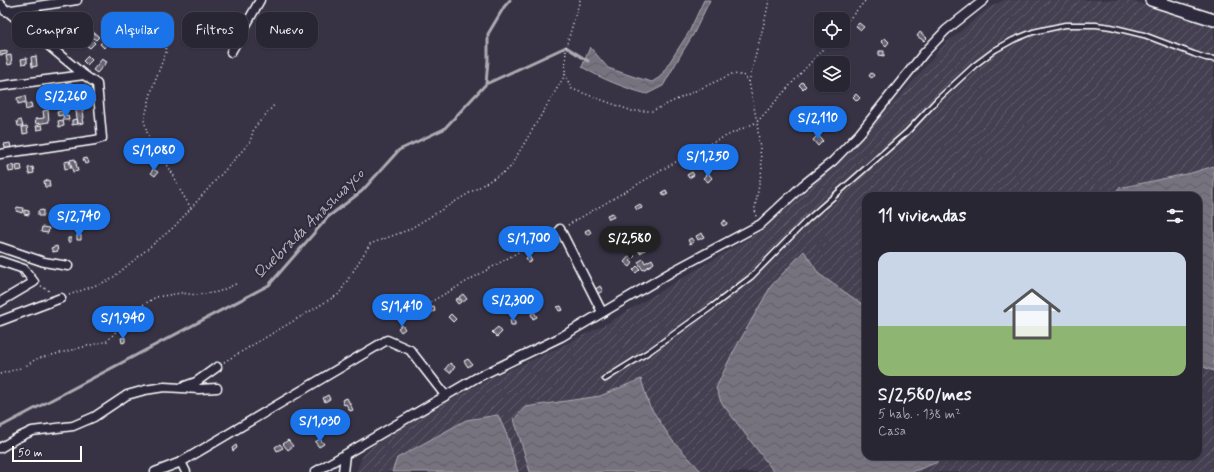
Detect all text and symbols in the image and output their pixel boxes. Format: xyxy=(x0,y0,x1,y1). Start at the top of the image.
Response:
chip: Comprar xyxy=(12,12,93,48)
chip: Alquilar xyxy=(101,12,174,48)
chip: Filtros xyxy=(182,12,248,48)
chip: Nuevo xyxy=(256,12,318,48)
map controls xyxy=(814,12,850,92)
button: locate xyxy=(814,12,850,48)
button: layers xyxy=(814,56,850,92)
pin: S/2,260 xyxy=(29,84,103,118)
text: S/2,260 xyxy=(45,88,87,105)
pin: S/2,110 xyxy=(781,106,855,140)
text: S/2,110 xyxy=(798,110,838,127)
pin: S/1,080 xyxy=(117,138,191,172)
text: S/1,080 xyxy=(132,142,176,159)
pin: S/1,250 xyxy=(671,144,745,178)
text: S/1,250 xyxy=(687,148,729,165)
water label: Quebrada Anashuayco xyxy=(249,163,370,284)
pin: S/2,740 xyxy=(42,204,116,238)
text: 11 viviendas xyxy=(878,205,966,227)
icon: filters xyxy=(1164,205,1186,227)
text: S/2,740 xyxy=(57,208,101,225)
pin: S/1,700 xyxy=(492,226,566,260)
pin: S/2,580 xyxy=(593,226,667,260)
text: S/1,700 xyxy=(507,230,551,247)
text: S/2,580 xyxy=(608,230,652,247)
icon: home xyxy=(996,278,1068,350)
pin: S/2,300 xyxy=(476,288,550,322)
text: S/2,300 xyxy=(492,292,534,309)
pin: S/1,410 xyxy=(365,294,439,328)
text: S/1,410 xyxy=(381,298,423,315)
pin: S/1,940 xyxy=(86,306,160,340)
text: S/1,940 xyxy=(101,310,145,327)
text: S/2,580/mes xyxy=(878,384,971,406)
text: 5 hab. · 138 m² xyxy=(878,406,961,423)
pin: S/1,030 xyxy=(283,409,357,443)
text: S/1,030 xyxy=(299,413,341,430)
text: Casa xyxy=(878,423,906,440)
scale bar xyxy=(12,444,82,463)
text: 50 m xyxy=(18,446,43,460)

